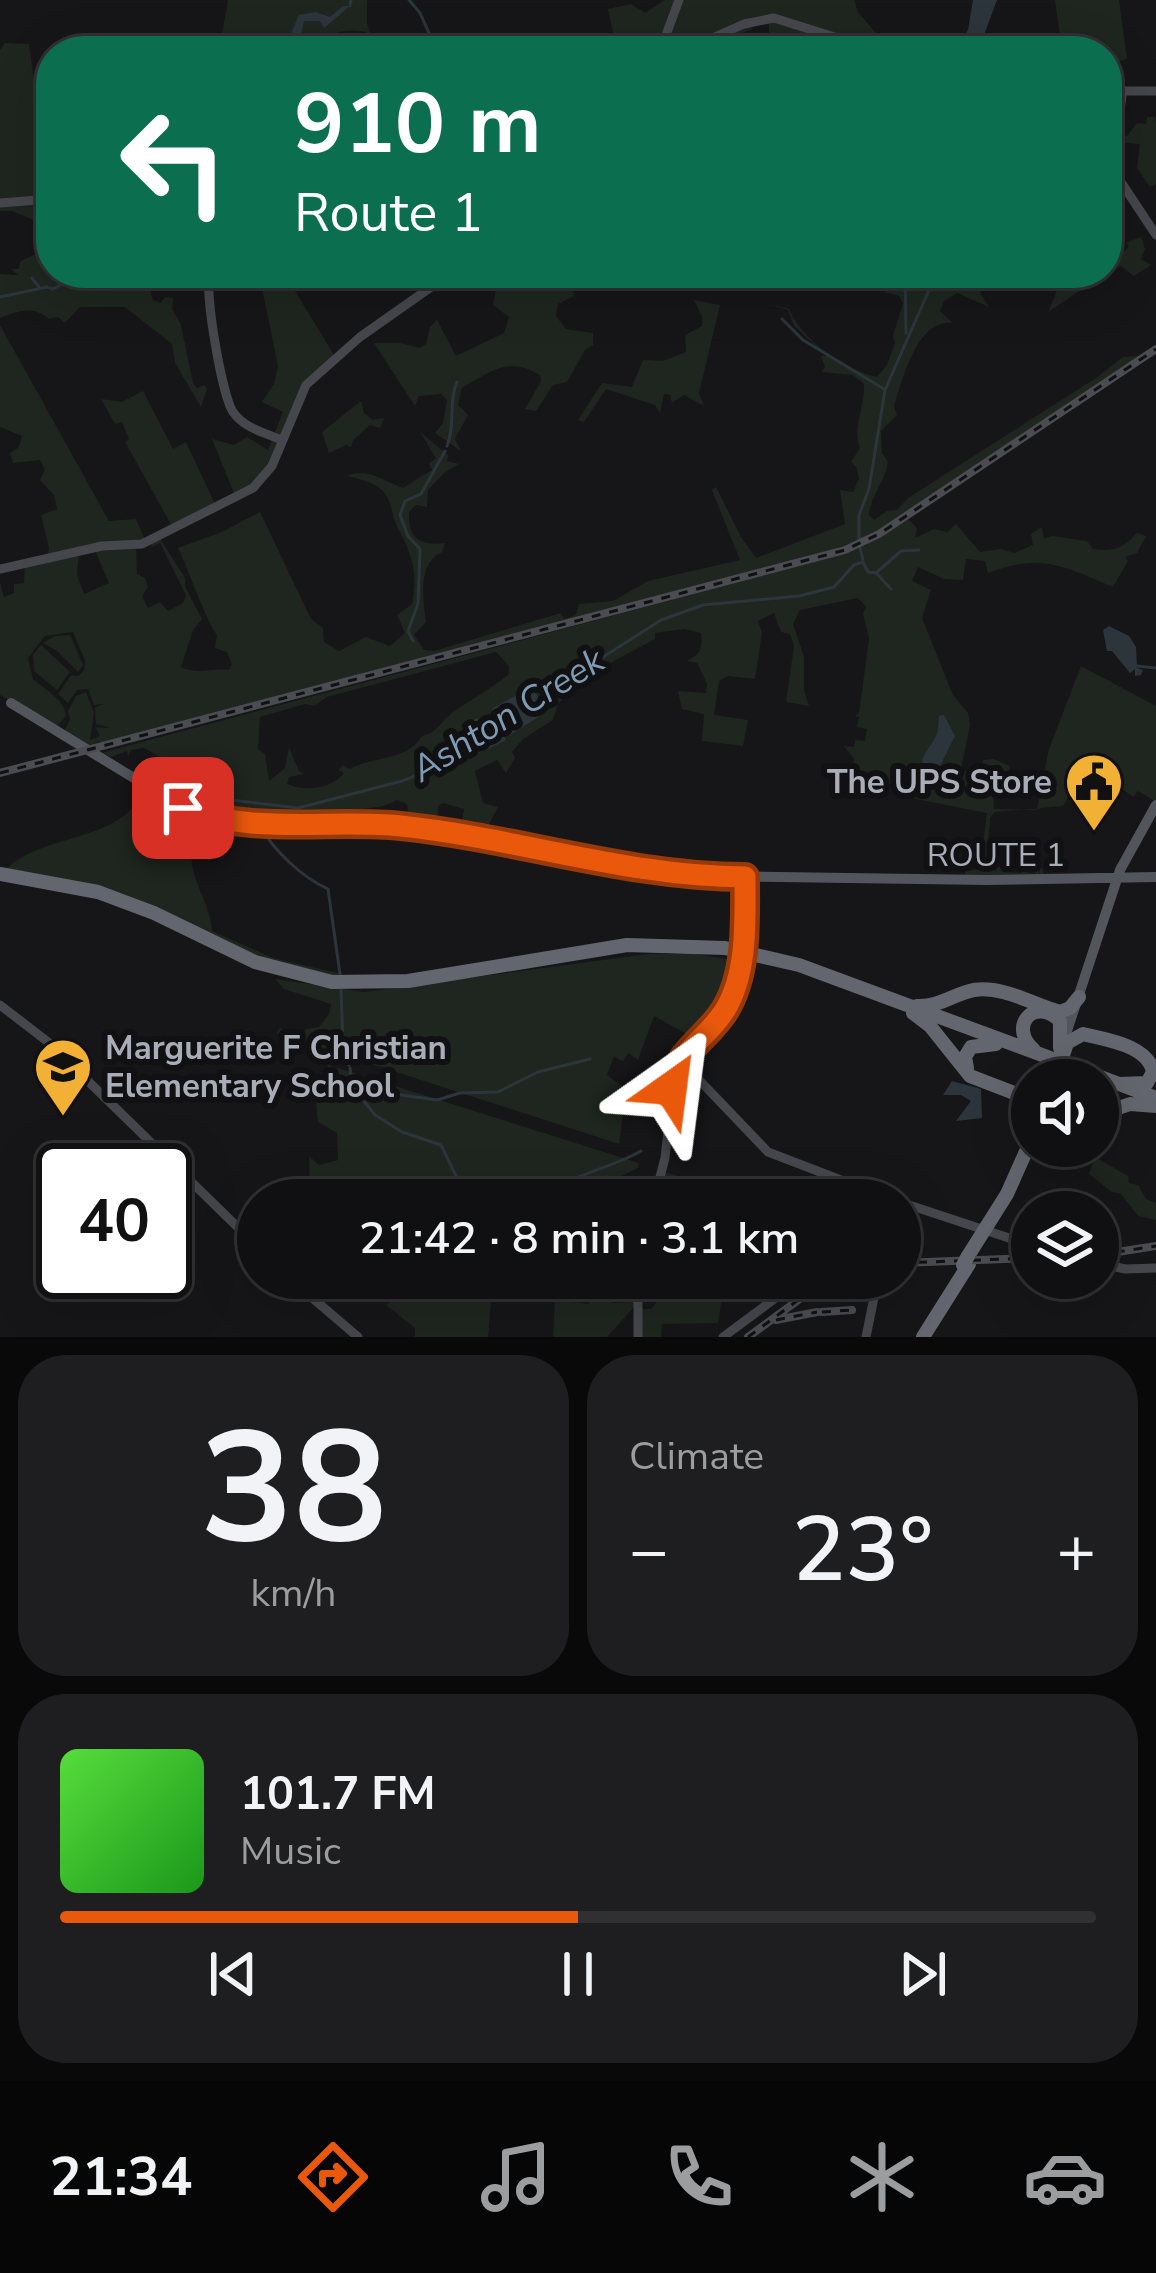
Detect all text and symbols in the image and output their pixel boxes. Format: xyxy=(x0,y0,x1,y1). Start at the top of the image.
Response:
text: 910 m xyxy=(294,67,542,182)
icon: left xyxy=(96,84,252,240)
text: Route 1 xyxy=(294,176,483,250)
water label: Ashton Creek xyxy=(401,636,615,794)
public building icon: The UPS Store xyxy=(1063,751,1125,833)
pin xyxy=(132,757,234,859)
place label: The UPS Store xyxy=(827,760,1052,805)
icon: arrive xyxy=(150,775,216,841)
street label: ROUTE 1 xyxy=(927,833,1065,878)
position arrow xyxy=(608,1025,734,1151)
place label: Marguerite F Christian Elementary School xyxy=(105,1026,447,1109)
school or university icon: Marguerite F Christian Elementary School xyxy=(32,1036,94,1118)
map controls xyxy=(1011,1059,1119,1299)
button: sound xyxy=(1011,1059,1119,1167)
speed limit sign: 40 xyxy=(36,1143,192,1299)
button: layers xyxy=(1011,1191,1119,1299)
text: 21:42 · 8 min · 3.1 km xyxy=(359,1208,799,1269)
text: 38 xyxy=(200,1382,387,1595)
text: Climate xyxy=(629,1430,764,1483)
text: 23° xyxy=(792,1489,933,1612)
text: − xyxy=(629,1506,669,1596)
text: + xyxy=(1056,1506,1096,1596)
text: km/h xyxy=(251,1567,336,1620)
text: 101.7 FM xyxy=(240,1764,436,1825)
text: Music xyxy=(240,1825,341,1878)
icon: previous xyxy=(200,1941,266,2007)
icon: pause xyxy=(545,1941,611,2007)
icon: next xyxy=(890,1941,956,2007)
icon: directions xyxy=(291,2135,375,2219)
icon: music xyxy=(474,2135,558,2219)
icon: phone xyxy=(657,2135,741,2219)
icon: climate xyxy=(840,2135,924,2219)
icon: car xyxy=(1023,2135,1107,2219)
text: 21:34 xyxy=(49,2140,192,2214)

